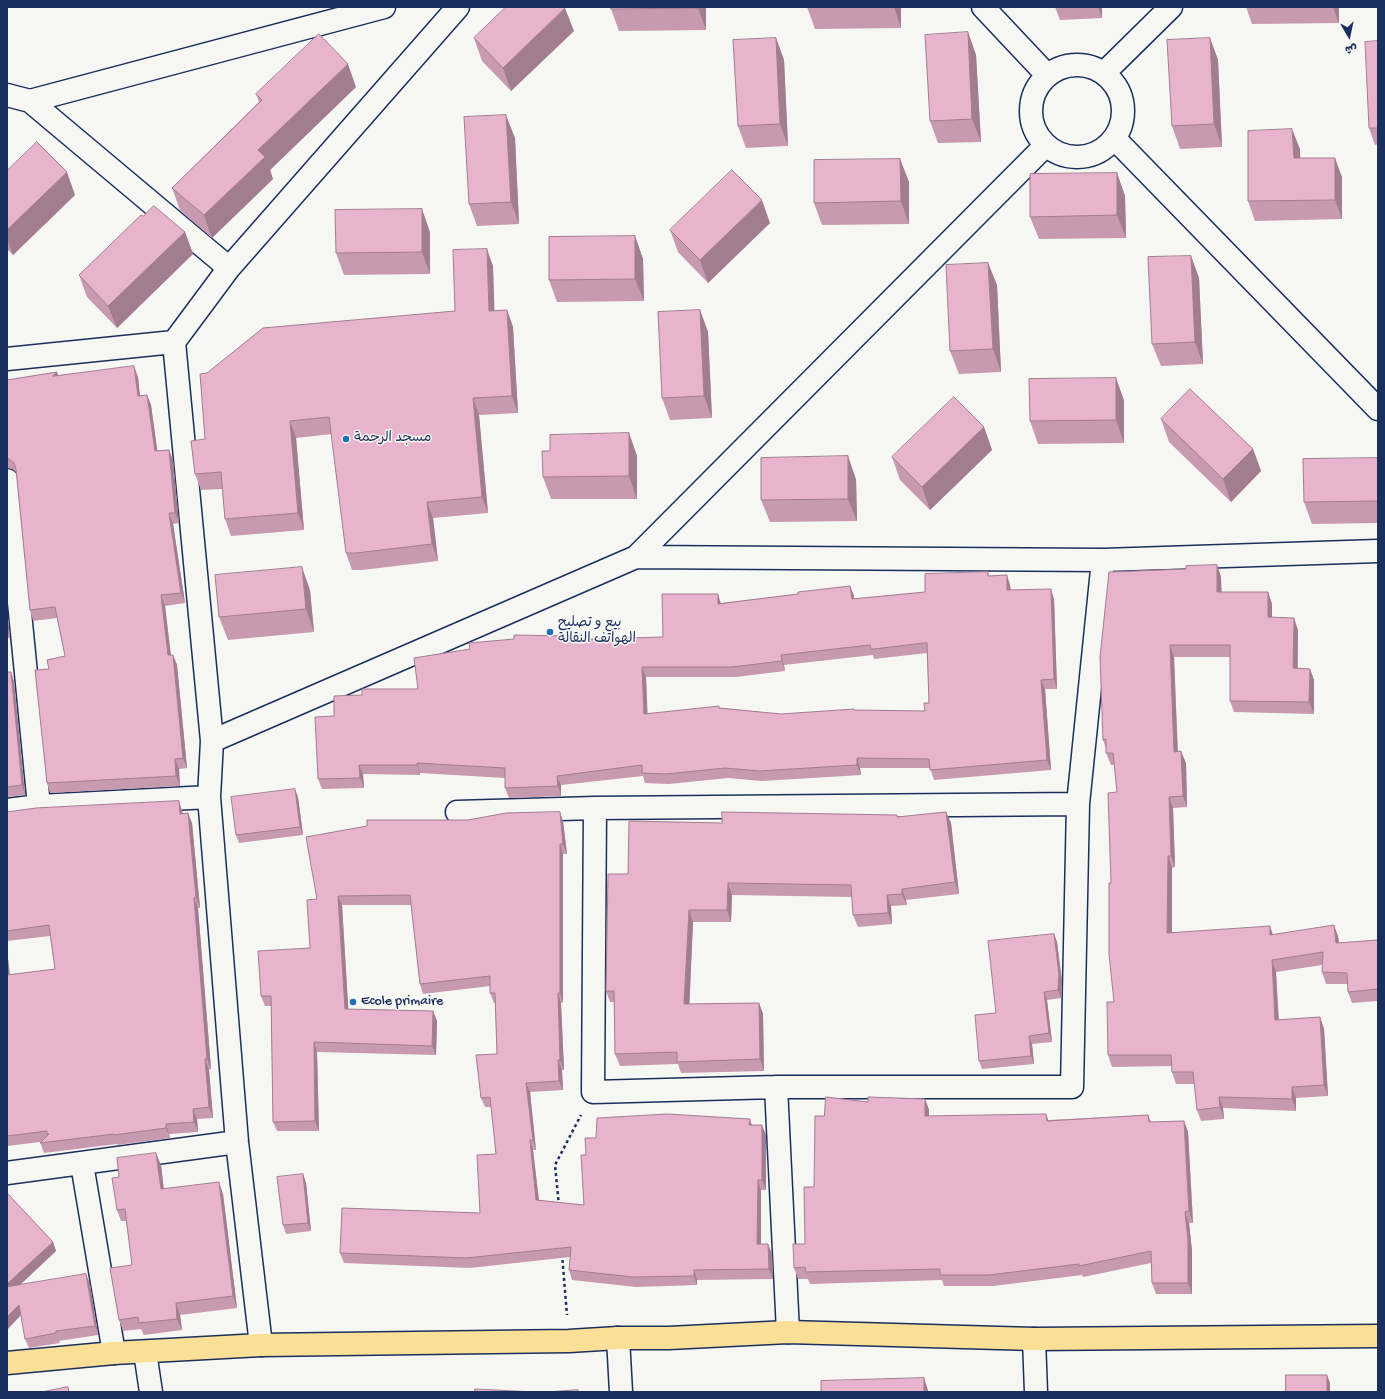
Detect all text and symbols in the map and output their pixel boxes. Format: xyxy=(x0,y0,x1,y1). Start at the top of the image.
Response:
north arrow xyxy=(1329,16,1369,56)
text: ش xyxy=(1344,41,1358,55)
place label: مسجد الرحمة xyxy=(354,431,431,447)
marker: مسجد الرحمة xyxy=(341,434,351,444)
place label: بيع و تصليح الهواتف النقالة xyxy=(558,616,636,648)
marker: بيع و تصليح الهواتف النقالة xyxy=(545,627,555,637)
place label: Ecole primaire xyxy=(361,994,443,1010)
marker: Ecole primaire xyxy=(348,997,358,1007)

